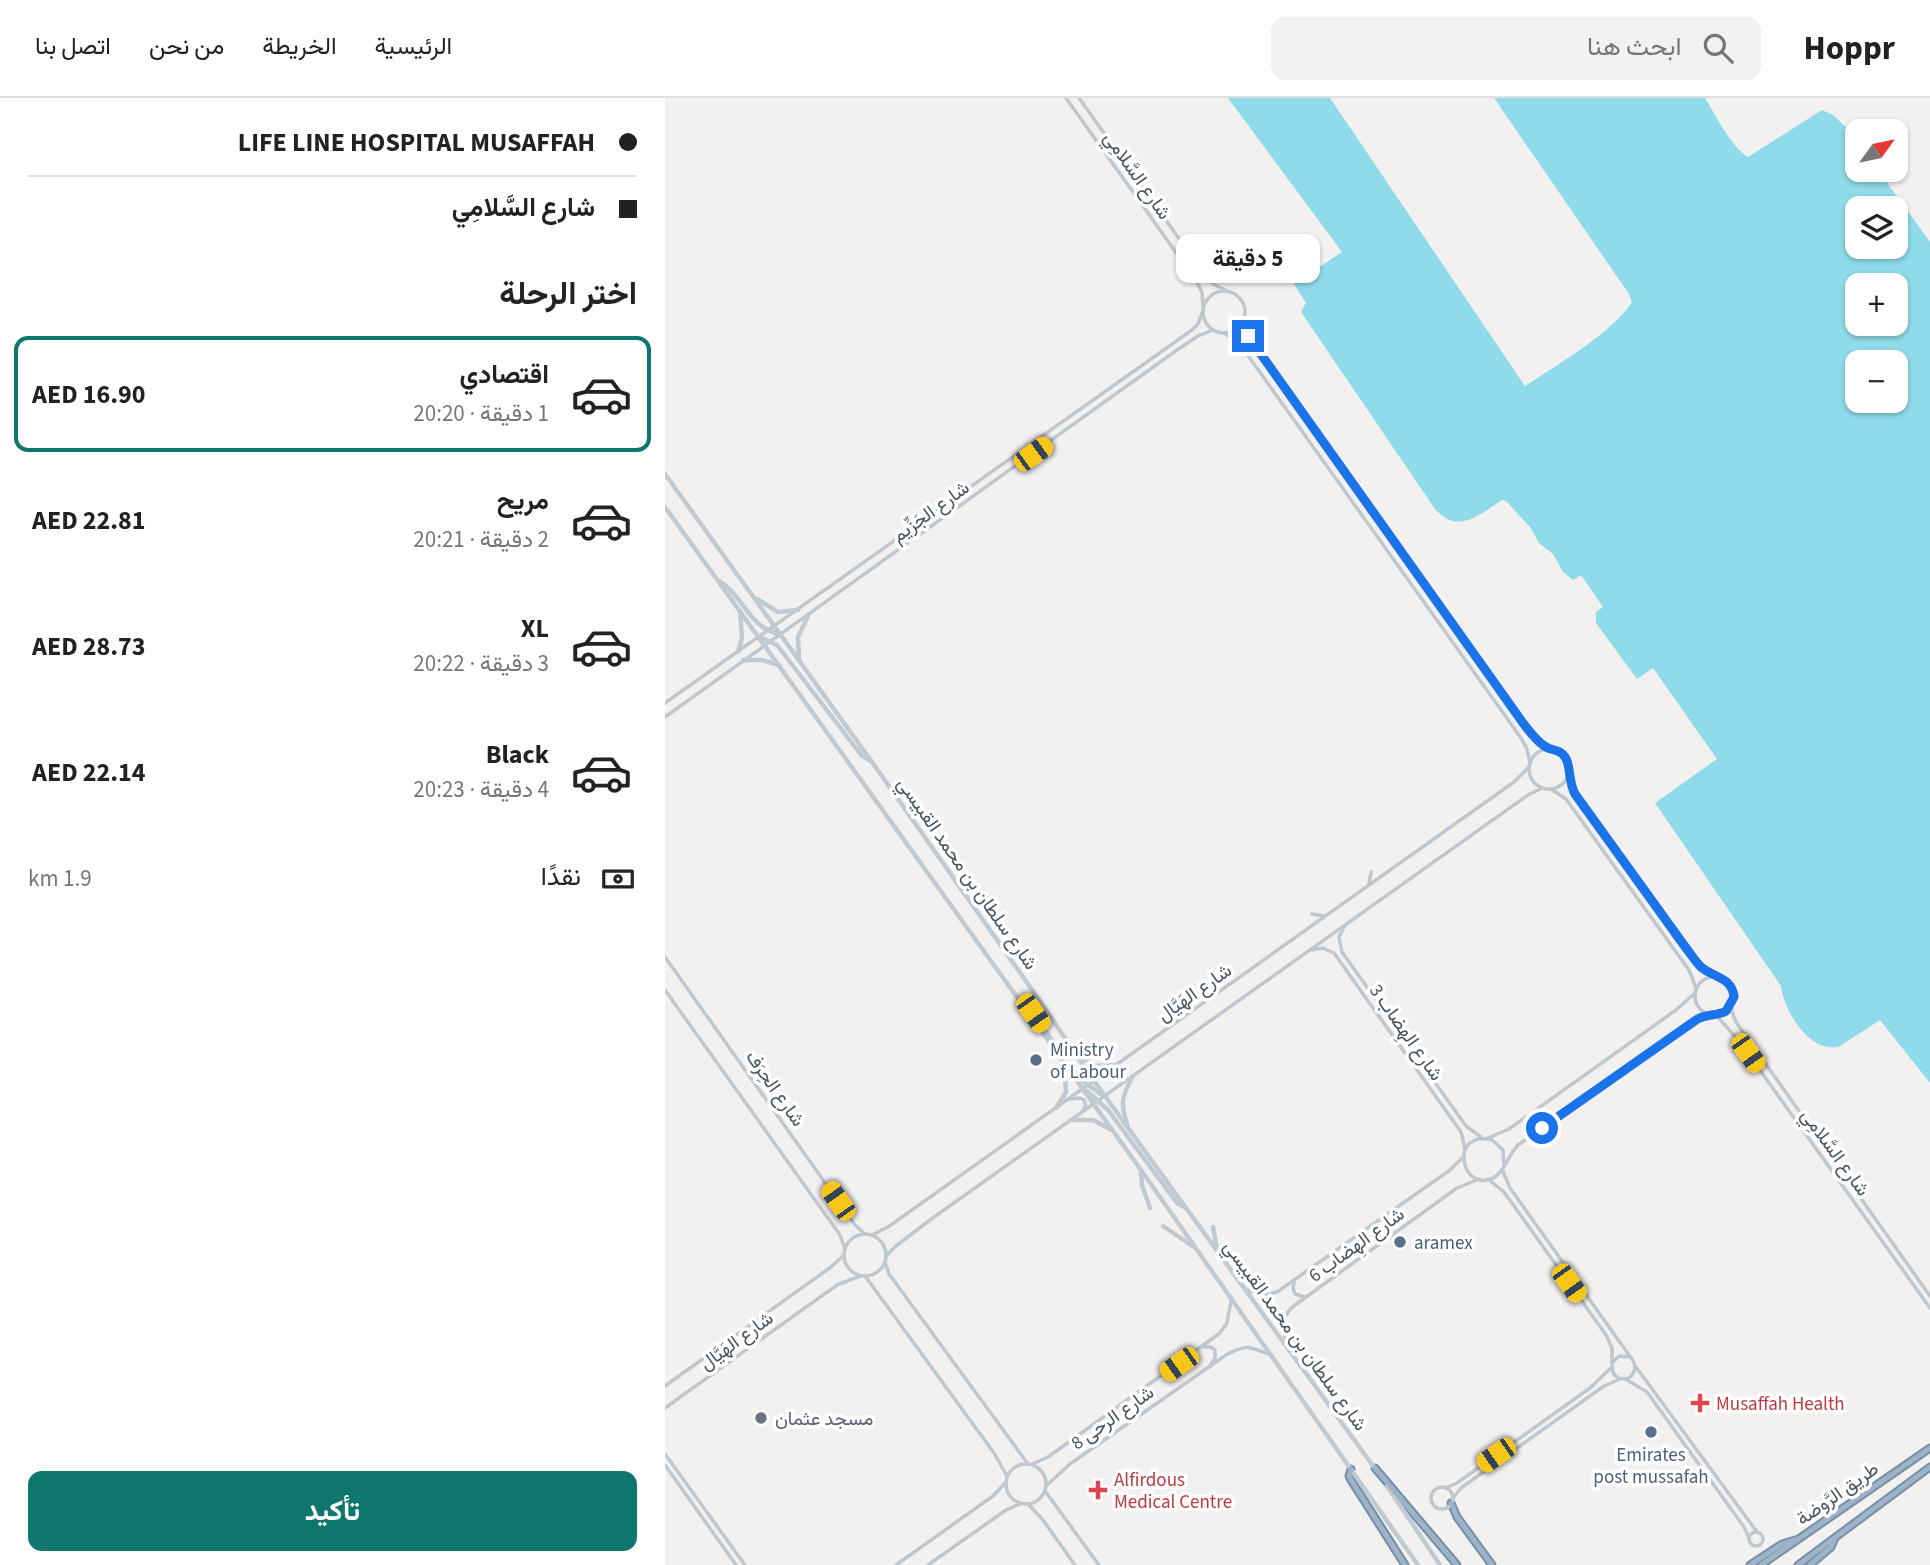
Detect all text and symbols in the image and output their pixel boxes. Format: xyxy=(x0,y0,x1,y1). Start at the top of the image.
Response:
search box xyxy=(1271,17,1761,80)
text: Hoppr xyxy=(1803,25,1895,72)
text: ابحث هنا xyxy=(1587,28,1681,65)
text: اتصل بنا xyxy=(35,29,111,64)
text: من نحن xyxy=(149,29,224,64)
text: الخريطة xyxy=(262,29,337,64)
text: الرئيسية xyxy=(375,29,452,64)
icon: search xyxy=(1699,29,1737,67)
north arrow xyxy=(1845,119,1907,182)
map controls xyxy=(1845,119,1908,413)
text: LIFE LINE HOSPITAL MUSAFFAH xyxy=(238,124,595,161)
street label: شارع السَّلامِي xyxy=(1096,126,1177,226)
text: شارع السَّلامِي xyxy=(452,189,595,226)
button: layers xyxy=(1845,196,1908,259)
callout: 5 دقيقة xyxy=(1176,234,1320,284)
text: 5 دقيقة xyxy=(1213,242,1284,275)
text: اختر الرحلة xyxy=(499,271,637,317)
button: + xyxy=(1845,273,1908,336)
route end xyxy=(1232,320,1264,352)
button: − xyxy=(1845,350,1908,413)
text: اقتصادي xyxy=(460,356,549,393)
icon: car xyxy=(570,363,633,426)
text: AED 16.90 xyxy=(32,376,146,413)
text: 1 دقيقة · 20:20 xyxy=(413,397,549,430)
car xyxy=(1010,433,1057,475)
street label: شارع الجَزِّيم xyxy=(886,475,975,550)
text: مريح xyxy=(497,482,549,519)
icon: car xyxy=(570,489,633,552)
text: AED 22.81 xyxy=(32,502,146,539)
text: 2 دقيقة · 20:21 xyxy=(413,523,549,556)
text: XL xyxy=(521,610,549,647)
icon: car xyxy=(570,615,633,678)
text: AED 28.73 xyxy=(32,628,146,665)
text: 3 دقيقة · 20:22 xyxy=(413,647,549,680)
text: Black xyxy=(486,736,549,773)
icon: car xyxy=(570,741,633,804)
text: AED 22.14 xyxy=(32,754,146,791)
street label: شارع سلطان بن محمد القبيسي xyxy=(889,772,1044,976)
text: 4 دقيقة · 20:23 xyxy=(413,773,549,806)
text: نقدًا xyxy=(541,858,581,895)
icon: cash xyxy=(599,860,637,898)
text: 1.9 km xyxy=(28,862,92,895)
street label: شارع الهَيَّال xyxy=(1152,958,1238,1029)
street label: شارع الهِضاب 3 xyxy=(1361,979,1449,1087)
car xyxy=(1013,990,1054,1036)
car xyxy=(1728,1030,1769,1076)
place label: Ministry of Labour xyxy=(1050,1037,1127,1086)
street label: شارع الحِرَف xyxy=(739,1045,811,1132)
marker: Ministry of Labour xyxy=(1028,1052,1044,1068)
street label: شارع السَّلامِي xyxy=(1793,1104,1876,1203)
route start xyxy=(1526,1112,1558,1144)
car xyxy=(818,1178,859,1224)
street label: شارع الهِضاب 6 xyxy=(1303,1201,1411,1290)
place label: aramex xyxy=(1414,1230,1473,1257)
marker: aramex xyxy=(1392,1234,1408,1250)
street label: شارع سلطان بن محمد القبيسي xyxy=(1216,1235,1373,1437)
car xyxy=(1549,1260,1590,1306)
street label: شارع الهَيَّال xyxy=(694,1305,779,1377)
car xyxy=(1156,1343,1203,1385)
street label: شارع الرحى 8 xyxy=(1066,1380,1160,1457)
place label: Musaffah Health xyxy=(1716,1391,1845,1418)
marker: Musaffah Health xyxy=(1690,1393,1710,1413)
place label: مسجد عثمان xyxy=(775,1406,873,1433)
marker: مسجد عثمان xyxy=(753,1410,769,1426)
marker: Emirates post mussafah xyxy=(1643,1424,1659,1440)
car xyxy=(1473,1434,1520,1476)
place label: Emirates post mussafah xyxy=(1593,1442,1709,1491)
street label: طريق الرَّوضة xyxy=(1791,1456,1885,1533)
place label: Alfirdous Medical Centre xyxy=(1114,1467,1232,1516)
button: تأكيد xyxy=(28,1471,637,1551)
marker: Alfirdous Medical Centre xyxy=(1088,1480,1108,1500)

